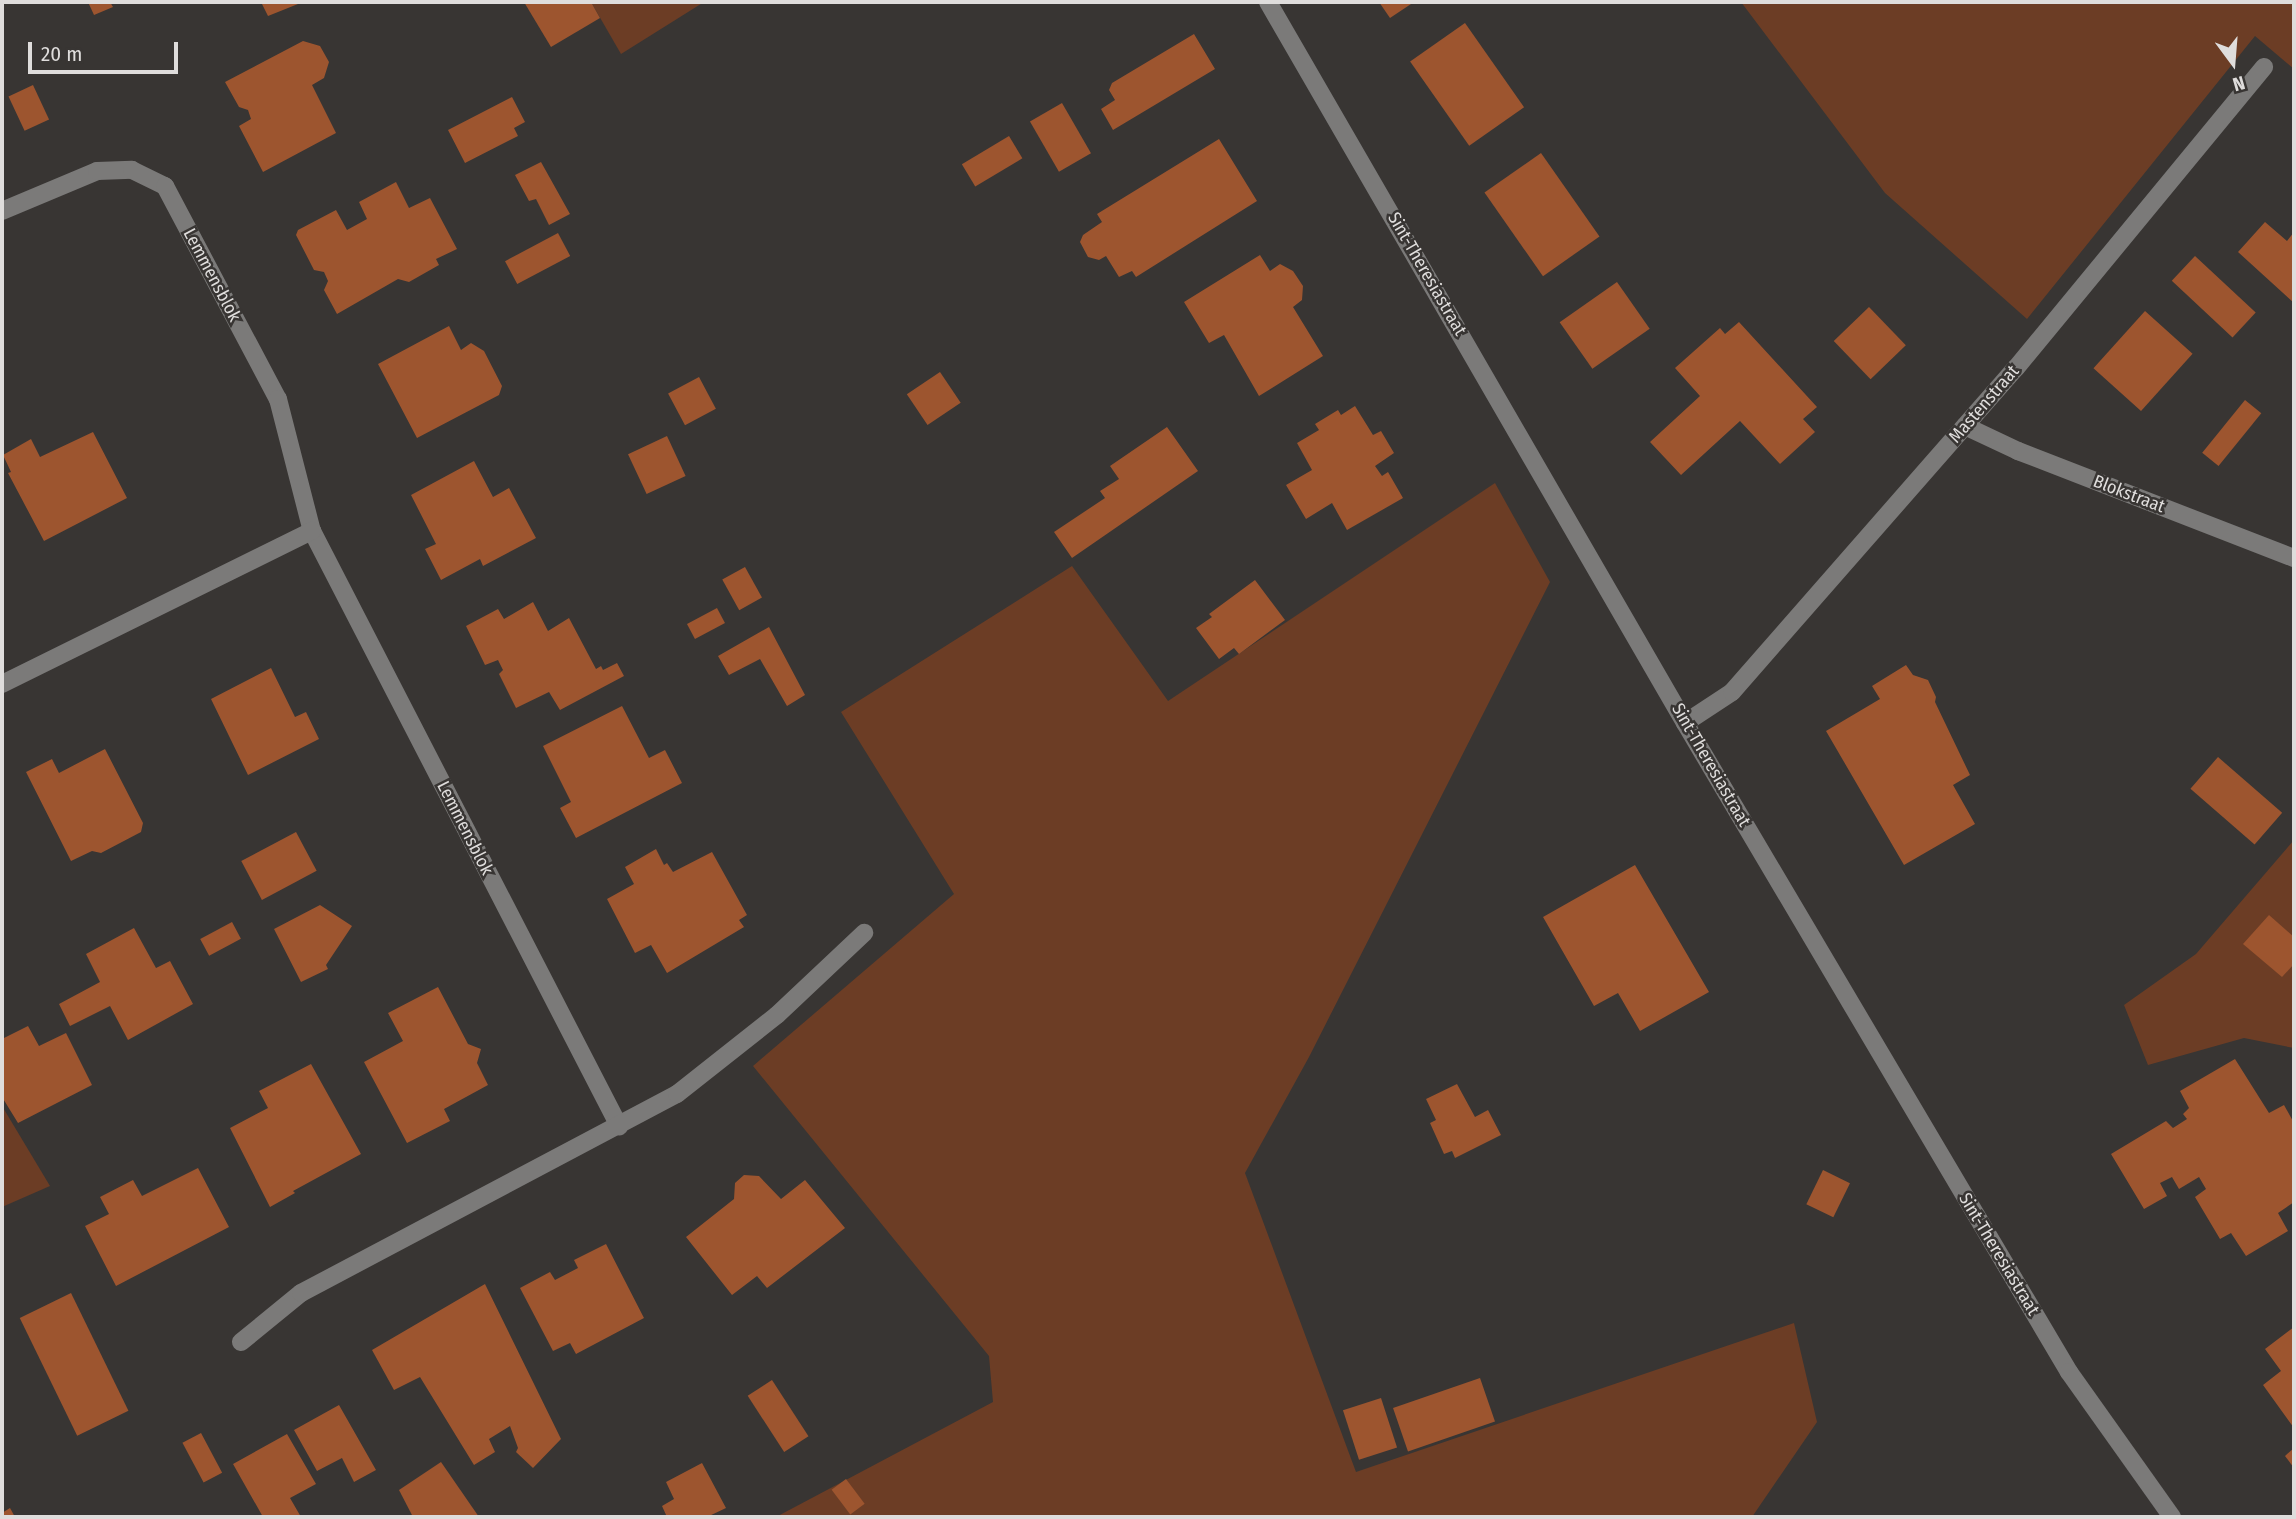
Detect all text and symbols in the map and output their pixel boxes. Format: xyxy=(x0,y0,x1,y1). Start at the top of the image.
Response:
scale bar xyxy=(32,28,182,72)
north arrow xyxy=(2198,28,2268,98)
text: 20 m xyxy=(41,41,82,67)
text: N xyxy=(2230,71,2248,96)
street label: Sint-Theresiastraat xyxy=(1383,208,1471,340)
street label: Lemmensblok xyxy=(178,225,246,325)
street label: Mastenstraat xyxy=(1944,361,2024,447)
street label: Blokstraat xyxy=(2090,470,2168,518)
street label: Sint-Theresiastraat xyxy=(1667,699,1755,831)
street label: Lemmensblok xyxy=(432,778,498,878)
street label: Sint-Theresiastraat xyxy=(1954,1189,2044,1319)

